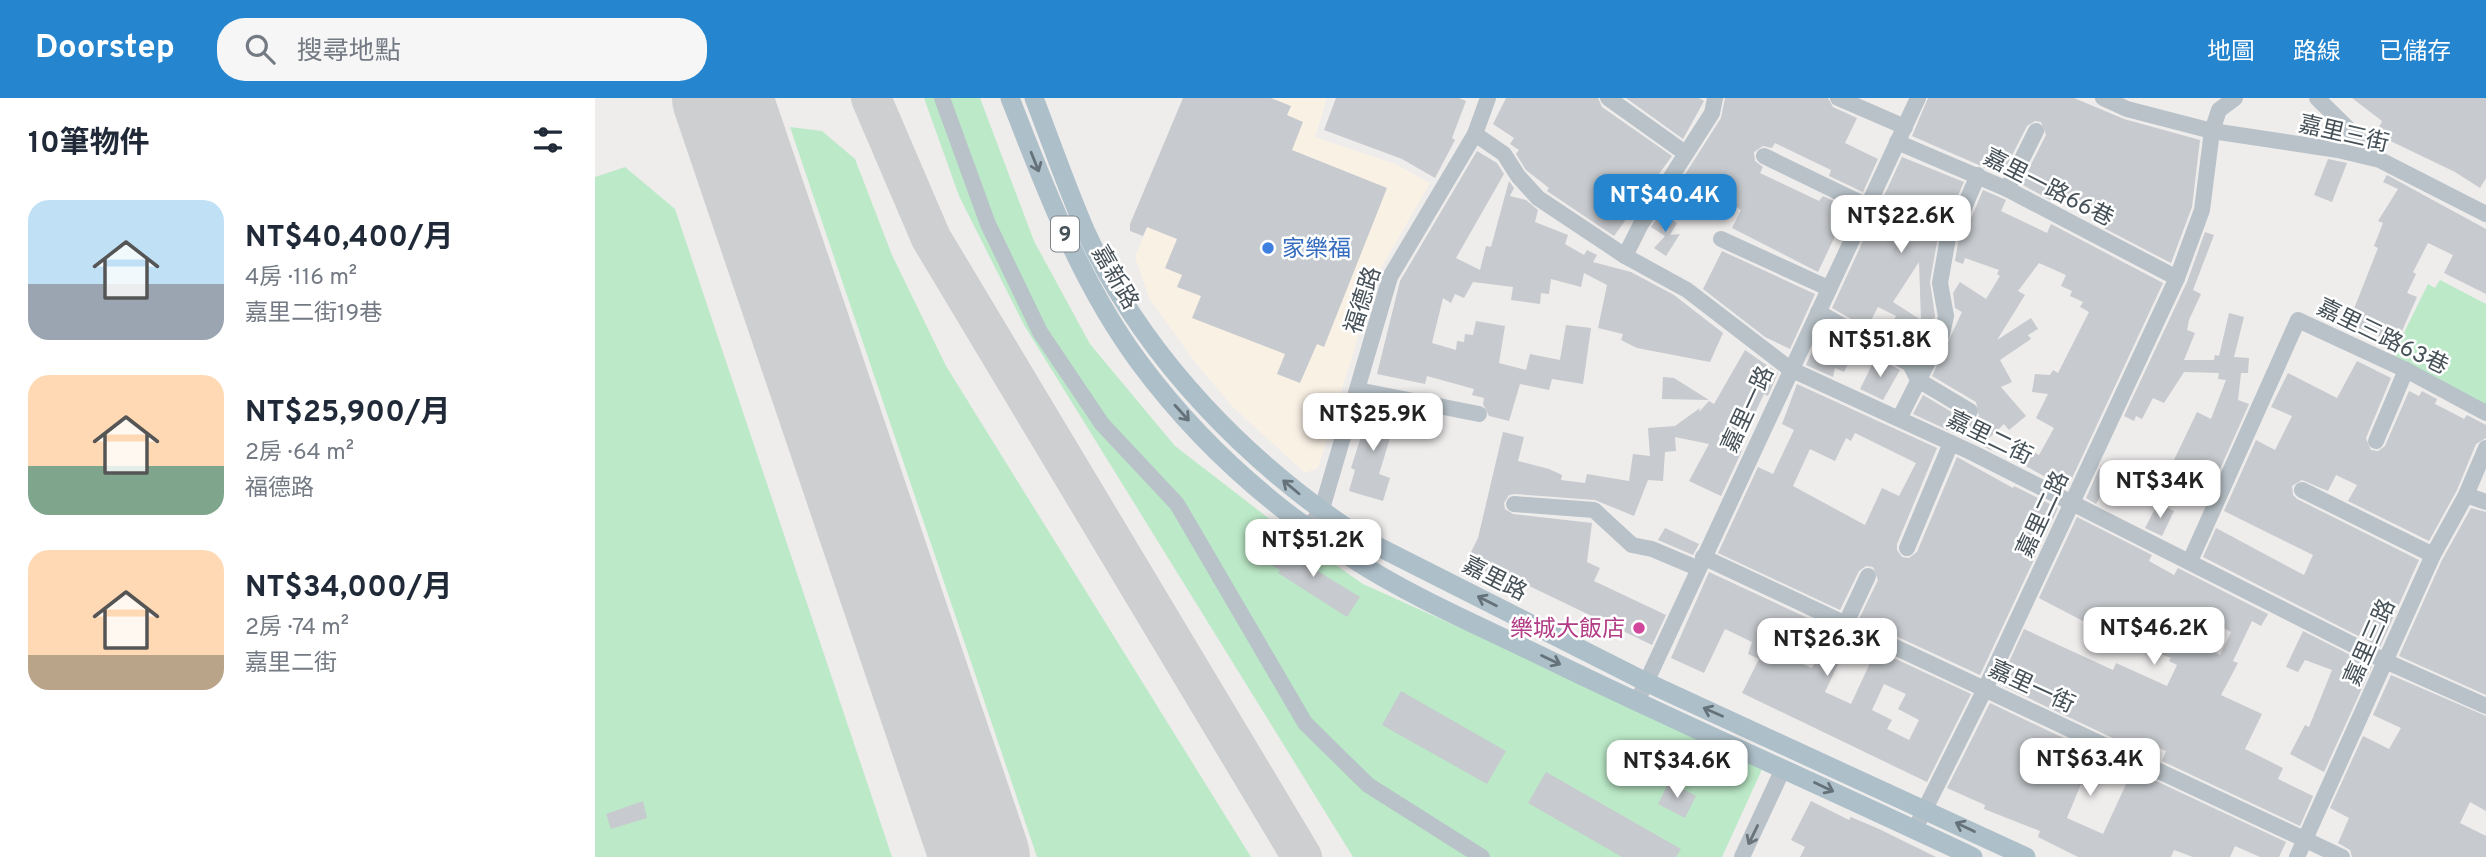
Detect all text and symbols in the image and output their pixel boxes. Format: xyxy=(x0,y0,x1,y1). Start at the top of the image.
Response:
search box xyxy=(217,18,707,81)
text: Doorstep xyxy=(35,28,175,70)
icon: search xyxy=(241,30,279,68)
text: 搜尋地點 xyxy=(297,36,401,69)
text: 地圖 xyxy=(2207,38,2255,68)
text: 路線 xyxy=(2293,38,2341,68)
text: 已儲存 xyxy=(2379,38,2451,68)
street label: 嘉里三街 xyxy=(2295,111,2392,160)
icon: filters xyxy=(529,121,567,159)
text: 10筆物件 xyxy=(28,126,150,163)
street label: 嘉里一路66巷 xyxy=(1978,144,2118,234)
one-way arrow xyxy=(1030,150,1043,172)
pin: NT$40.4K xyxy=(1593,174,1737,234)
text: NT$40.4K xyxy=(1610,182,1720,211)
pin: NT$22.6K xyxy=(1829,195,1973,255)
text: NT$22.6K xyxy=(1847,203,1955,232)
road number: 9 xyxy=(1051,216,1079,252)
text: NT$40,400/月 xyxy=(245,220,454,257)
icon: home xyxy=(84,228,168,312)
place label: 家樂福 xyxy=(1282,236,1351,265)
marker: 家樂福 xyxy=(1260,240,1276,256)
street label: 嘉新路 xyxy=(1084,241,1144,315)
street label: 福德路 xyxy=(1340,263,1389,338)
text: 4房 · 116 m² xyxy=(245,264,357,293)
street label: 嘉里三路63巷 xyxy=(2311,294,2452,383)
text: 嘉里二街19巷 xyxy=(245,300,382,329)
pin: NT$51.8K xyxy=(1808,320,1952,379)
text: NT$51.8K xyxy=(1828,327,1932,356)
street label: 嘉里一路 xyxy=(1717,362,1782,458)
pin: NT$25.9K xyxy=(1301,394,1445,453)
text: NT$25,900/月 xyxy=(245,395,451,432)
text: NT$25.9K xyxy=(1319,401,1427,430)
icon: home xyxy=(84,403,168,487)
one-way arrow xyxy=(1174,404,1190,422)
street label: 嘉里二街 xyxy=(1941,406,2037,472)
text: 2房 · 64 m² xyxy=(245,439,354,468)
pin: NT$34K xyxy=(2103,460,2217,520)
street label: 嘉里二路 xyxy=(2012,467,2077,563)
text: NT$34K xyxy=(2115,468,2205,497)
text: 福德路 xyxy=(245,475,314,504)
one-way arrow xyxy=(1283,479,1301,494)
pin: NT$51.2K xyxy=(1241,519,1385,579)
text: NT$51.2K xyxy=(1261,527,1365,556)
street label: 嘉里路 xyxy=(1457,552,1531,609)
text: NT$34,000/月 xyxy=(245,570,452,607)
icon: home xyxy=(84,578,168,662)
one-way arrow xyxy=(1477,594,1498,608)
street label: 嘉里三路 xyxy=(2339,595,2403,691)
pin: NT$46.2K xyxy=(2082,608,2226,667)
text: 2房 · 74 m² xyxy=(245,614,349,643)
text: NT$46.2K xyxy=(2099,615,2209,644)
place label: 樂城大飯店 xyxy=(1510,616,1625,645)
pin: NT$26.3K xyxy=(1755,618,1899,678)
marker: 樂城大飯店 xyxy=(1631,620,1647,636)
text: NT$26.3K xyxy=(1773,626,1881,655)
text: 嘉里二街 xyxy=(245,650,337,679)
one-way arrow xyxy=(1540,654,1561,667)
street label: 嘉里一街 xyxy=(1983,656,2079,721)
one-way arrow xyxy=(1703,705,1724,718)
pin: NT$63.4K xyxy=(2018,738,2162,798)
pin: NT$34.6K xyxy=(1605,740,1749,800)
text: NT$63.4K xyxy=(2036,746,2144,775)
text: NT$34.6K xyxy=(1623,748,1731,777)
one-way arrow xyxy=(1812,781,1834,794)
one-way arrow xyxy=(1955,820,1976,834)
one-way arrow xyxy=(1745,824,1759,845)

